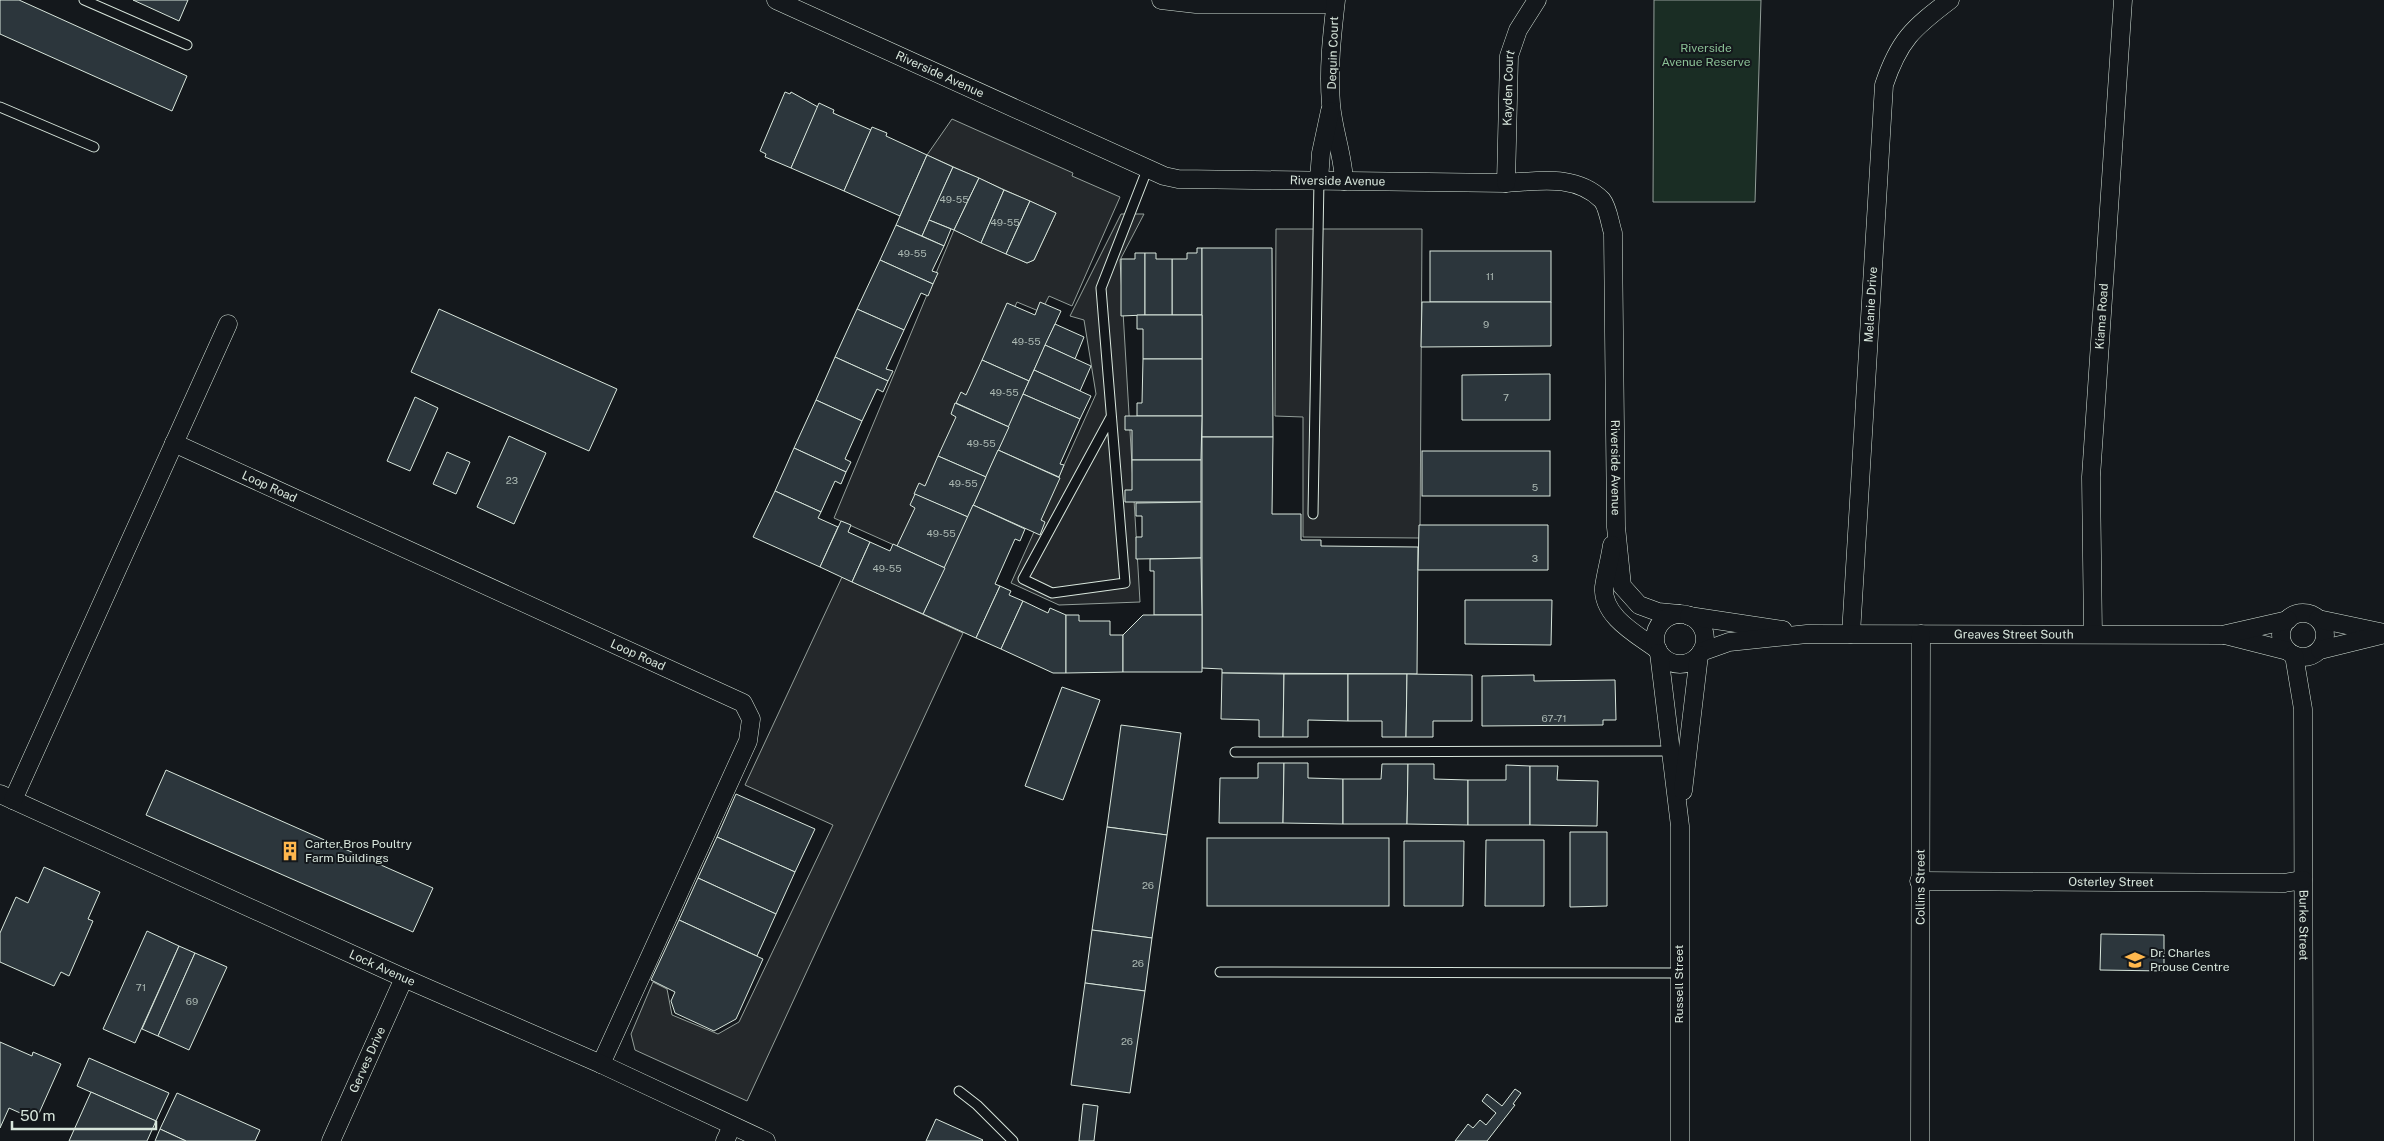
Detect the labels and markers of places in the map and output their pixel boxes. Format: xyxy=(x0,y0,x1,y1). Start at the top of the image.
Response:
place label: Carter Bros Poultry Farm Buildings xyxy=(305,837,413,865)
building icon: Carter Bros Poultry Farm Buildings xyxy=(279,840,301,862)
place label: Dr. Charles Prouse Centre xyxy=(2150,946,2230,974)
school or university icon: Dr. Charles Prouse Centre xyxy=(2124,949,2146,971)

